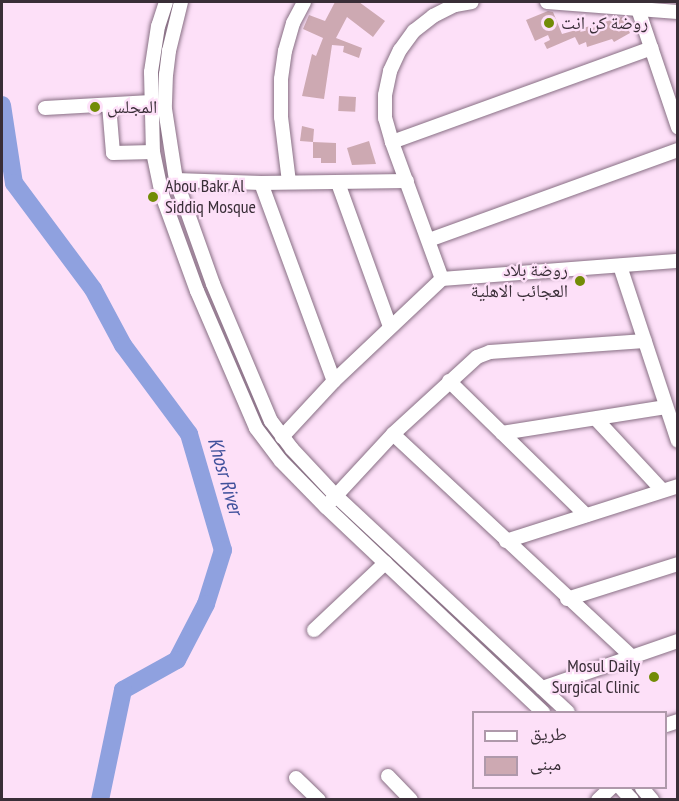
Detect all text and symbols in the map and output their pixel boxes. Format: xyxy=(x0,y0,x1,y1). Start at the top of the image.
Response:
place label: روضة كن انت xyxy=(561,12,648,34)
marker: روضة كن انت xyxy=(542,16,556,30)
place label: المجلس xyxy=(107,96,157,118)
marker: المجلس xyxy=(88,100,102,114)
place label: Abou Bakr Al Siddiq Mosque xyxy=(165,176,256,219)
marker: Abou Bakr Al Siddiq Mosque xyxy=(146,190,160,204)
place label: روضة بلاد العجائب الاهلية xyxy=(471,260,568,302)
marker: روضة بلاد العجائب الاهلية xyxy=(573,274,587,288)
water label: Khosr River xyxy=(203,435,247,517)
place label: Mosul Daily Surgical Clinic xyxy=(552,656,640,698)
marker: Mosul Daily Surgical Clinic xyxy=(645,668,663,686)
legend xyxy=(472,711,667,789)
text: طريق xyxy=(530,722,567,745)
text: مبنى xyxy=(530,752,561,775)

